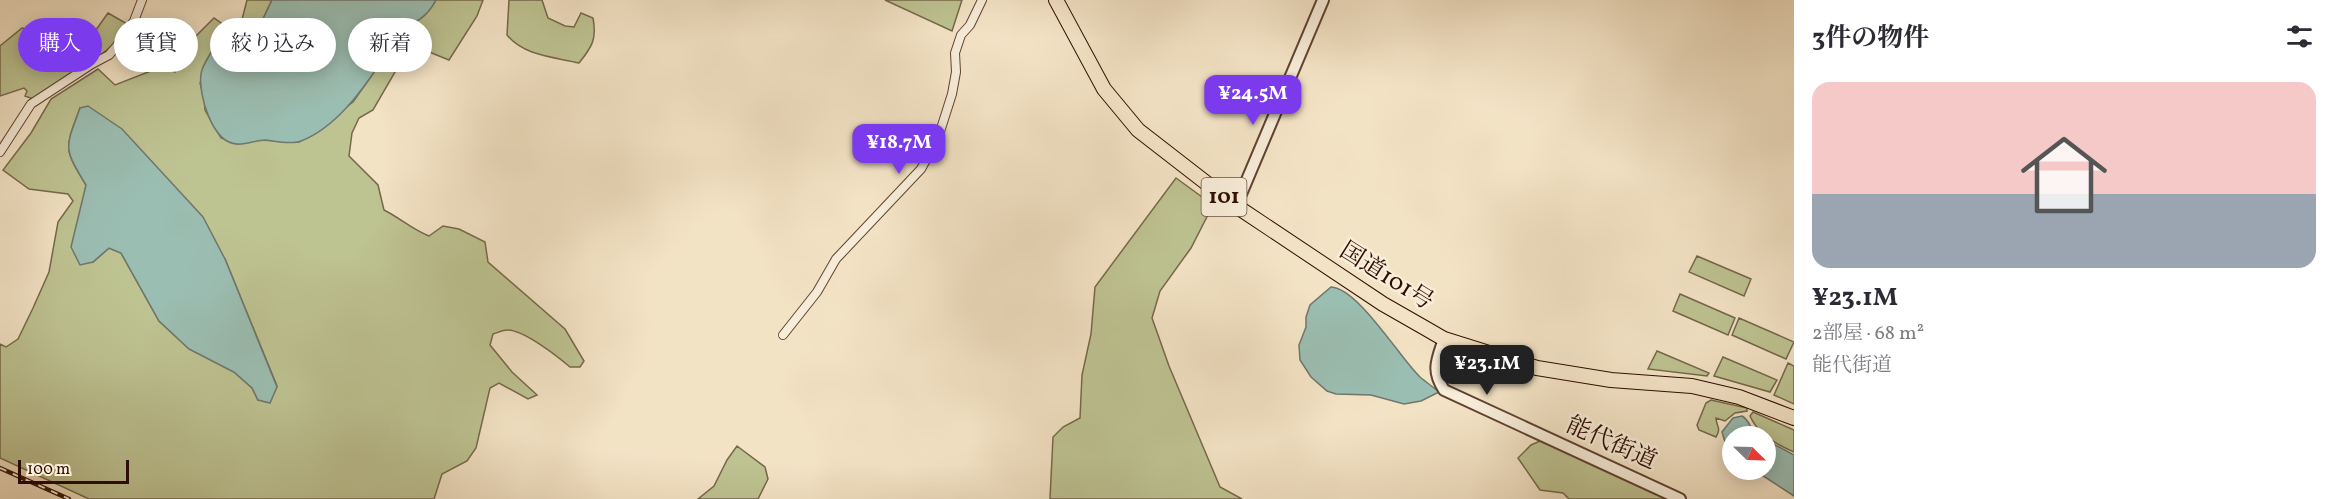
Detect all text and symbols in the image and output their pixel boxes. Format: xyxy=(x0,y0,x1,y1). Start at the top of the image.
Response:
chip: 購入 xyxy=(18,18,102,72)
chip: 賃貸 xyxy=(114,18,198,72)
chip: 絞り込み xyxy=(210,18,336,72)
chip: 新着 xyxy=(348,18,432,72)
icon: filters xyxy=(2283,20,2316,53)
text: 3件の物件 xyxy=(1812,21,1929,57)
pin: ¥24.5M xyxy=(1204,75,1302,126)
text: ¥24.5M xyxy=(1218,80,1288,108)
icon: home xyxy=(2010,121,2118,229)
pin: ¥18.7M xyxy=(850,124,948,175)
text: ¥18.7M xyxy=(866,129,932,157)
road number: 101 xyxy=(1202,178,1246,216)
street label: 国道101号 xyxy=(1332,235,1440,319)
text: ¥23.1M xyxy=(1812,280,1898,316)
text: 2部屋 · 68 m² xyxy=(1812,320,1924,348)
pin: ¥23.1M xyxy=(1438,345,1536,396)
text: ¥23.1M xyxy=(1454,350,1520,378)
text: 能代街道 xyxy=(1812,352,1892,380)
street label: 能代街道 xyxy=(1560,409,1662,479)
north arrow xyxy=(1722,426,1776,480)
map controls xyxy=(1722,426,1776,480)
scale bar xyxy=(18,457,129,484)
text: 100 m xyxy=(27,459,70,481)

